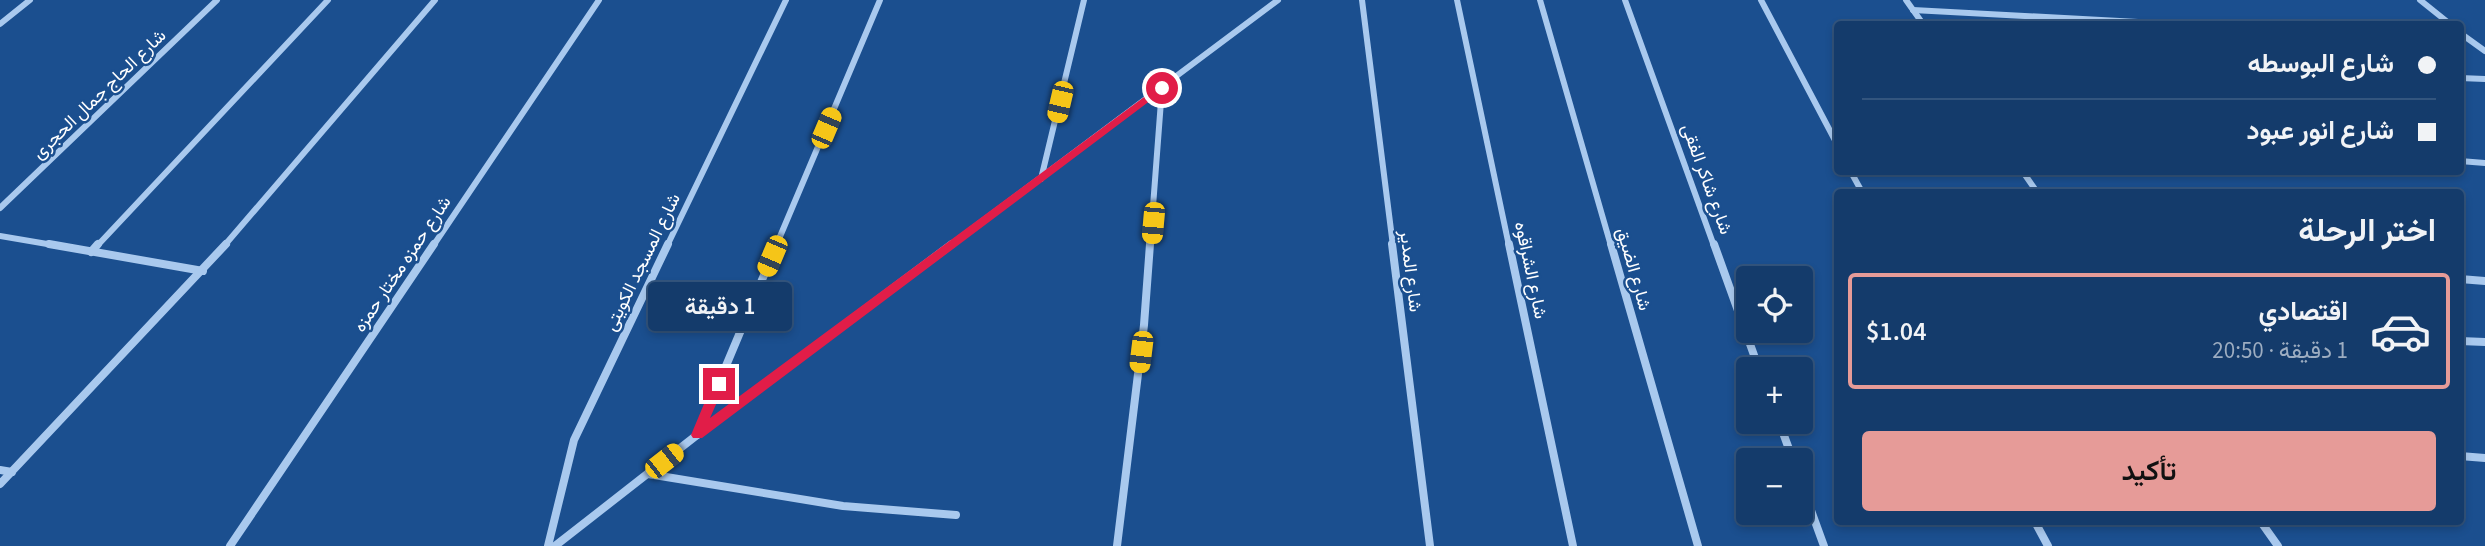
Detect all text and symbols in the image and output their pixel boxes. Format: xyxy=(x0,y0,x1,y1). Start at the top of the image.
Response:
street label: شارع الحاج جمال الحجرى xyxy=(27,24,172,165)
text: شارع البوسطه xyxy=(2247,45,2394,82)
route start xyxy=(1146,72,1178,104)
car xyxy=(1046,79,1075,125)
car xyxy=(809,105,844,151)
text: شارع انور عبود xyxy=(2247,112,2394,149)
street label: شارع شاكر الفقى xyxy=(1675,120,1738,238)
street label: شارع المسجد الكويتى xyxy=(598,189,687,335)
street label: شارع حمزه مختار حمزه xyxy=(348,191,457,337)
car xyxy=(1141,201,1166,245)
text: اختر الرحلة xyxy=(2298,208,2436,254)
street label: شارع الشراقوه xyxy=(1508,219,1553,321)
street label: شارع الضيق xyxy=(1610,225,1657,313)
street label: شارع المدير xyxy=(1393,228,1428,313)
car xyxy=(755,233,790,279)
map controls xyxy=(1736,266,1813,525)
button: locate xyxy=(1736,266,1813,343)
callout: 1 دقيقة xyxy=(647,282,791,332)
text: 1 دقيقة xyxy=(685,290,755,323)
text: اقتصادي xyxy=(2259,293,2348,330)
icon: car xyxy=(2369,300,2432,363)
text: $1.04 xyxy=(1866,313,1927,350)
car xyxy=(1129,330,1154,374)
text: 1 دقيقة · 20:50 xyxy=(2212,334,2348,367)
button: + xyxy=(1736,357,1813,434)
route end xyxy=(703,368,735,400)
button: تأكيد xyxy=(1862,431,2436,511)
car xyxy=(641,440,688,482)
button: − xyxy=(1736,448,1813,525)

